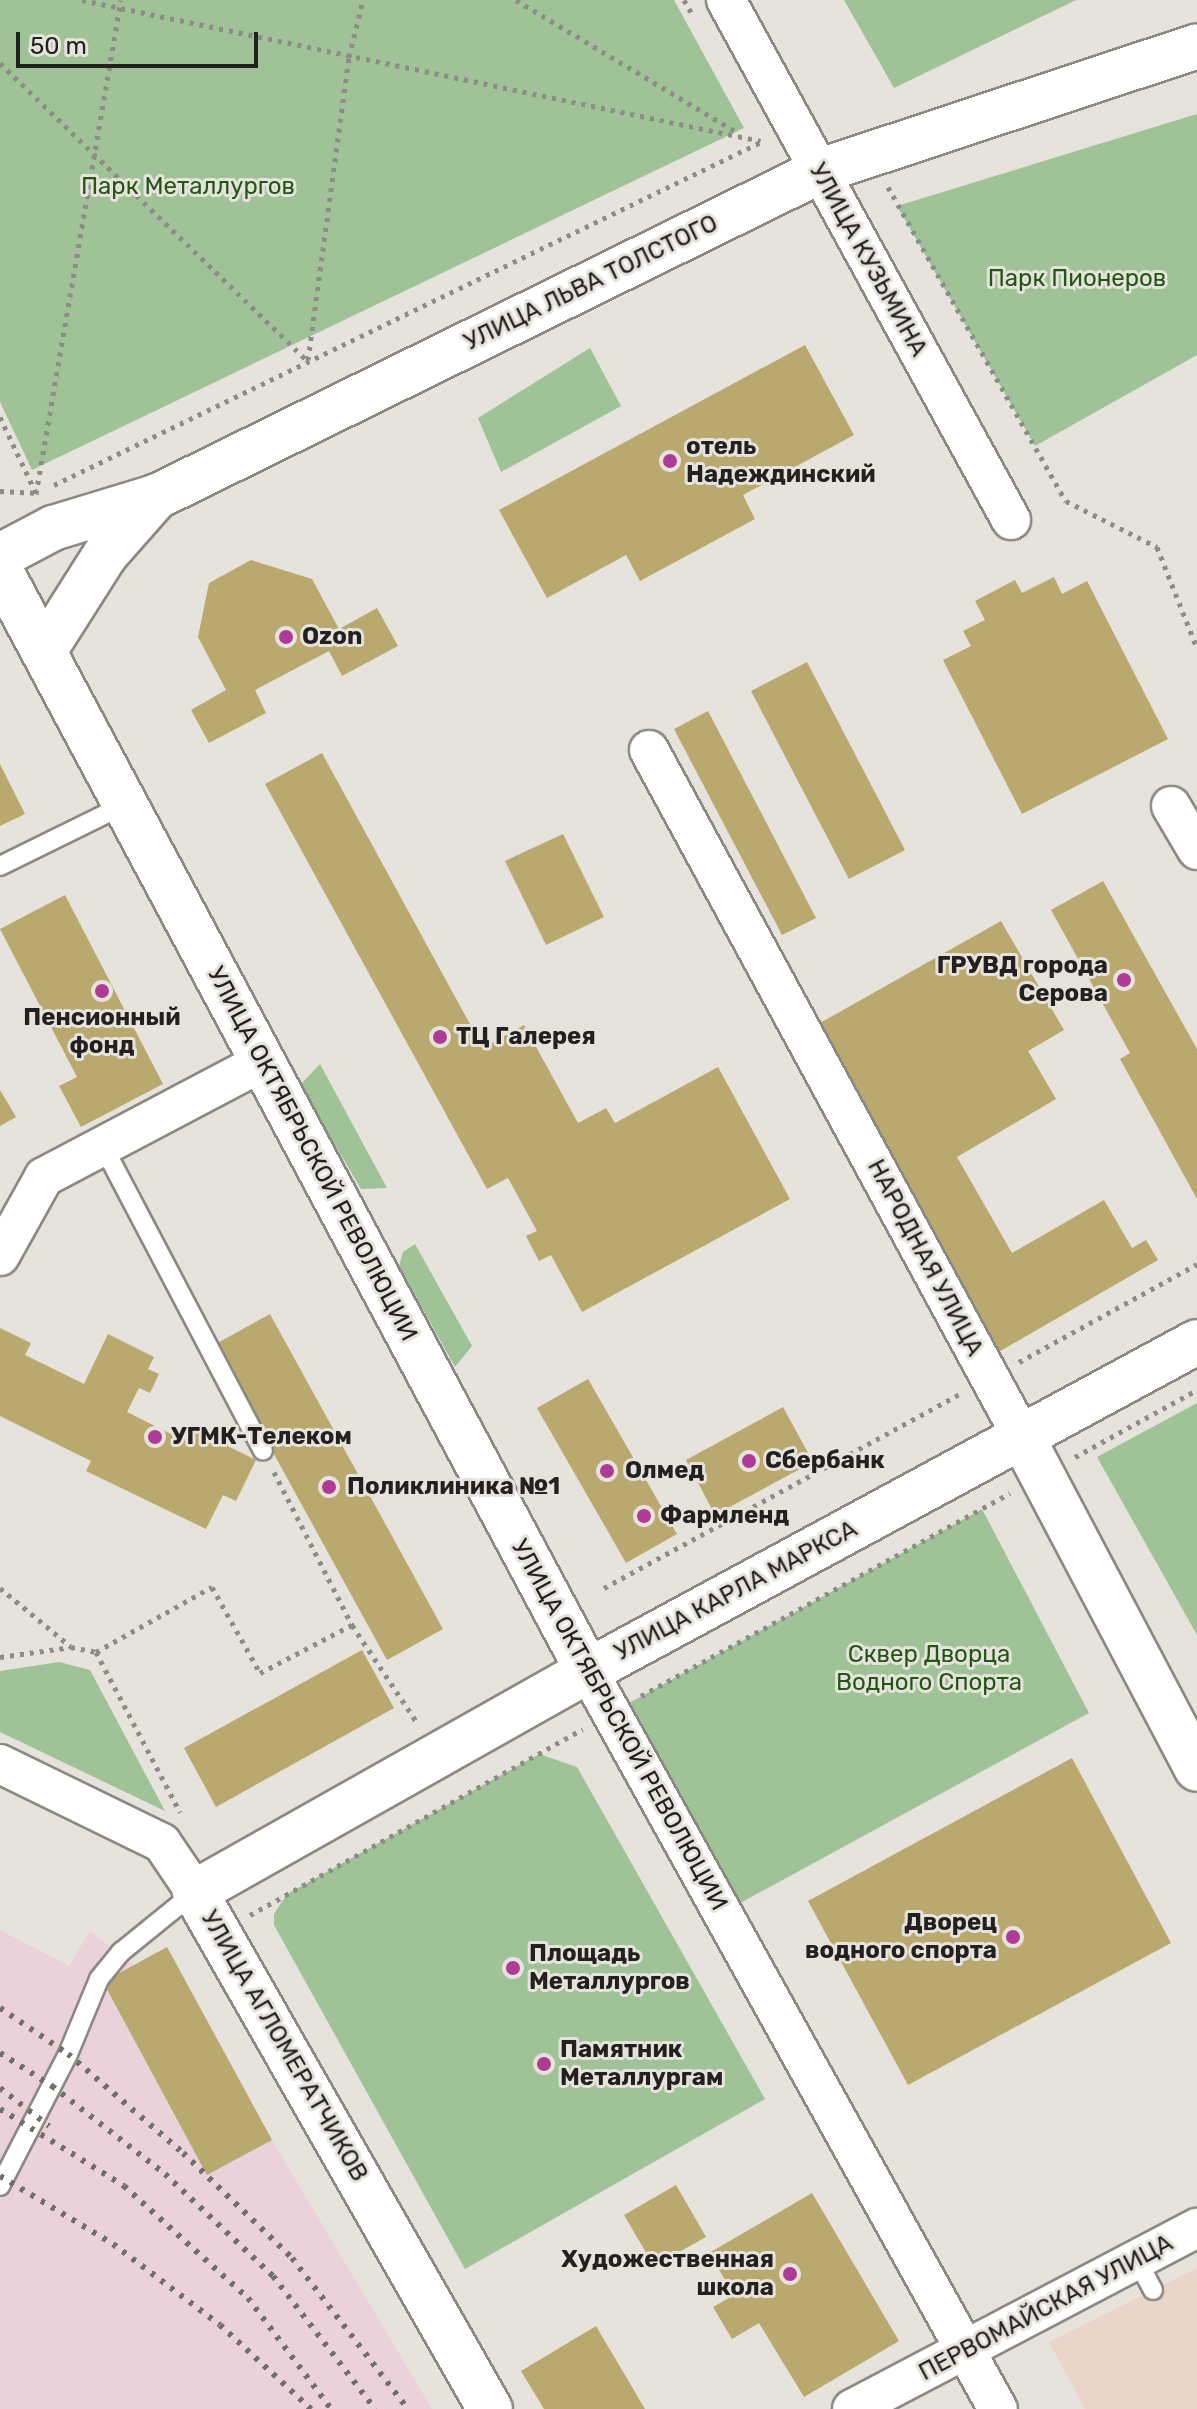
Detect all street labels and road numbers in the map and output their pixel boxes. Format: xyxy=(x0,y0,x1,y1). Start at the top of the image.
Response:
street label: УЛИЦА КУЗЬМИНА xyxy=(803,158,933,362)
street label: УЛИЦА ЛЬВА ТОЛСТОГО xyxy=(460,209,722,357)
street label: УЛИЦА ОКТЯБРЬСКОЙ РЕВОЛЮЦИИ xyxy=(201,962,423,1346)
street label: НАРОДНАЯ УЛИЦА xyxy=(861,1155,989,1361)
street label: УЛИЦА КАРЛА МАРКСА xyxy=(610,1515,862,1667)
street label: УЛИЦА ОКТЯБРЬСКОЙ РЕВОЛЮЦИИ xyxy=(505,1534,733,1916)
street label: УЛИЦА АГЛОМЕРАТЧИКОВ xyxy=(195,1905,373,2187)
street label: ПЕРВОМАЙСКАЯ УЛИЦА xyxy=(914,2229,1178,2387)

